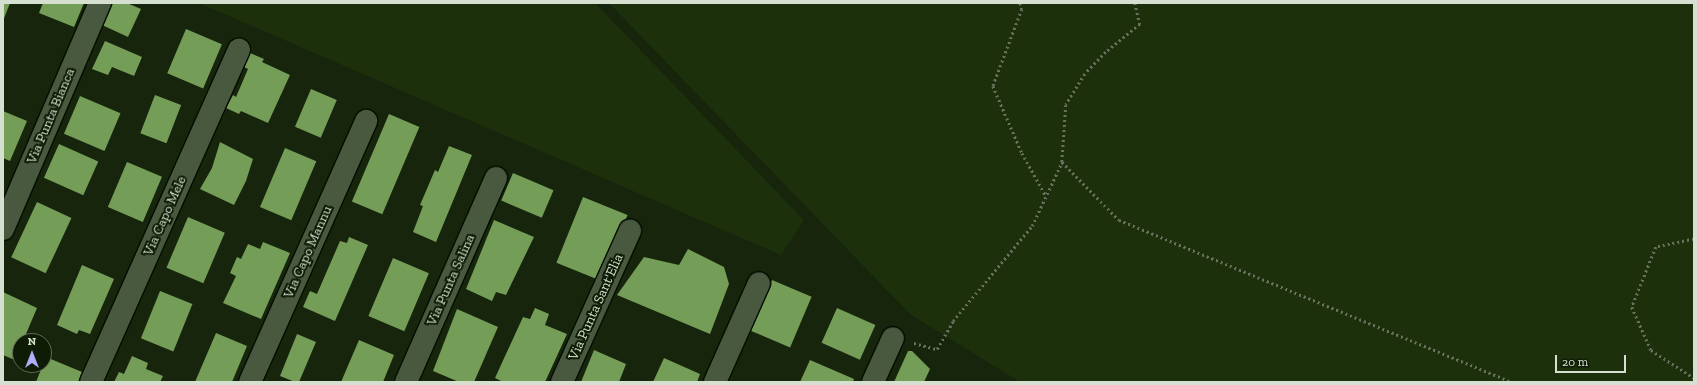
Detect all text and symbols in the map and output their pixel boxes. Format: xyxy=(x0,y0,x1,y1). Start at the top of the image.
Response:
street label: Via Punta Bianca xyxy=(23,66,79,166)
street label: Via Capo Mele xyxy=(140,174,190,258)
street label: Via Capo Mannu xyxy=(280,203,336,301)
street label: Via Punta Salina xyxy=(423,232,479,328)
street label: Via Punta Sant'Elia xyxy=(565,251,627,363)
north arrow xyxy=(12,333,52,373)
text: N xyxy=(28,335,36,348)
scale bar xyxy=(1557,347,1628,373)
text: 20 m xyxy=(1562,355,1588,369)

